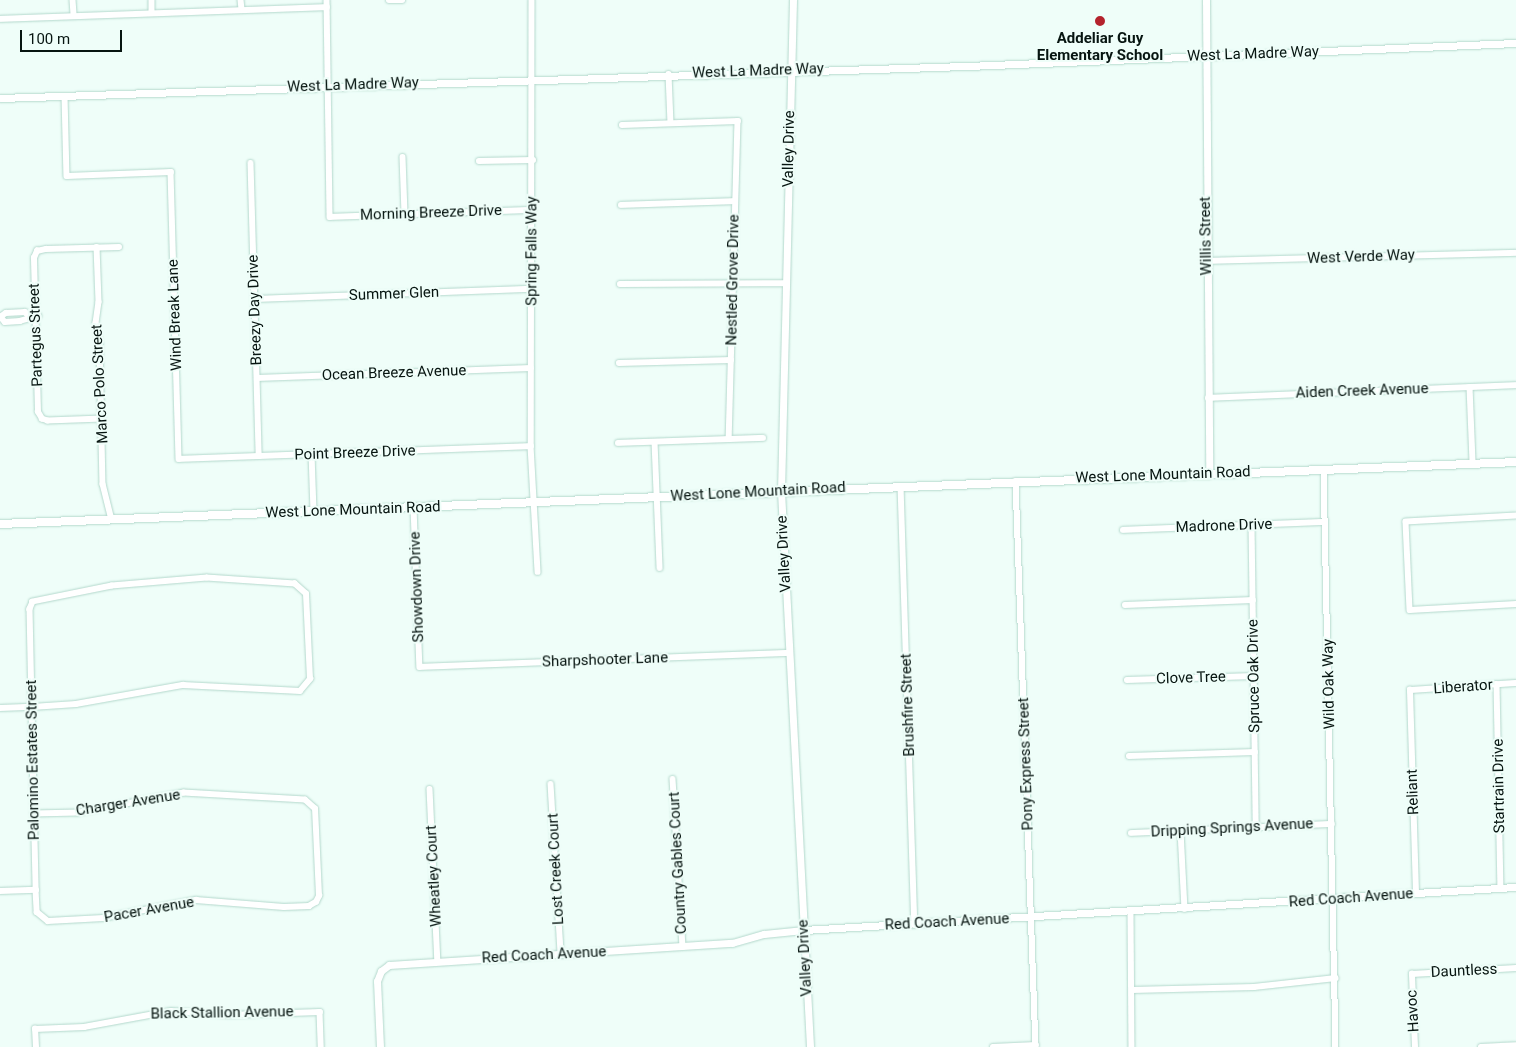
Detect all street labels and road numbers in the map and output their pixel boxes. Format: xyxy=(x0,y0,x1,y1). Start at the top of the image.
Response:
street label: West La Madre Way xyxy=(1187,43,1319,65)
street label: West La Madre Way xyxy=(692,60,824,82)
street label: West La Madre Way xyxy=(287,74,419,96)
street label: Valley Drive xyxy=(779,110,799,188)
street label: Spring Falls Way xyxy=(523,196,541,306)
street label: Willis Street xyxy=(1196,196,1216,276)
street label: Morning Breeze Drive xyxy=(360,202,502,224)
street label: Nestled Grove Drive xyxy=(723,214,743,346)
street label: West Verde Way xyxy=(1307,246,1415,268)
street label: Breezy Day Drive xyxy=(244,254,266,366)
street label: Wind Break Lane xyxy=(164,259,186,371)
street label: Partegus Street xyxy=(25,283,47,387)
street label: Summer Glen xyxy=(349,283,439,305)
street label: Marco Polo Street xyxy=(88,324,112,444)
street label: Ocean Breeze Avenue xyxy=(321,361,467,385)
street label: Aiden Creek Avenue xyxy=(1295,380,1429,402)
street label: Point Breeze Drive xyxy=(294,442,416,464)
street label: West Lone Mountain Road xyxy=(1075,463,1251,487)
street label: West Lone Mountain Road xyxy=(670,478,846,506)
street label: West Lone Mountain Road xyxy=(265,498,441,522)
street label: Valley Drive xyxy=(773,515,795,593)
street label: Madrone Drive xyxy=(1175,515,1273,537)
street label: Showdown Drive xyxy=(406,531,428,643)
street label: Spruce Oak Drive xyxy=(1244,619,1264,733)
street label: Wild Oak Way xyxy=(1319,638,1339,730)
street label: Sharpshooter Lane xyxy=(542,649,668,671)
street label: Brushfire Street xyxy=(897,653,919,757)
street label: Clove Tree xyxy=(1156,668,1226,688)
street label: Liberator xyxy=(1433,676,1493,698)
street label: Palomino Estates Street xyxy=(23,680,43,840)
street label: Pony Express Street xyxy=(1015,697,1037,831)
street label: Startrain Drive xyxy=(1489,739,1509,833)
street label: Reliant xyxy=(1403,769,1423,815)
street label: Charger Avenue xyxy=(75,786,181,820)
street label: Country Gables Court xyxy=(665,791,691,935)
street label: Lost Creek Court xyxy=(544,813,568,925)
street label: Dripping Springs Avenue xyxy=(1150,815,1314,841)
street label: Wheatley Court xyxy=(422,825,446,927)
street label: Red Coach Avenue xyxy=(1288,885,1414,911)
street label: Pacer Avenue xyxy=(103,893,195,927)
street label: Red Coach Avenue xyxy=(884,910,1010,934)
street label: Valley Drive xyxy=(794,919,816,997)
street label: Red Coach Avenue xyxy=(481,943,607,967)
street label: Dauntless xyxy=(1430,960,1498,982)
street label: Havoc xyxy=(1403,989,1423,1033)
street label: Black Stallion Avenue xyxy=(150,1003,294,1023)

